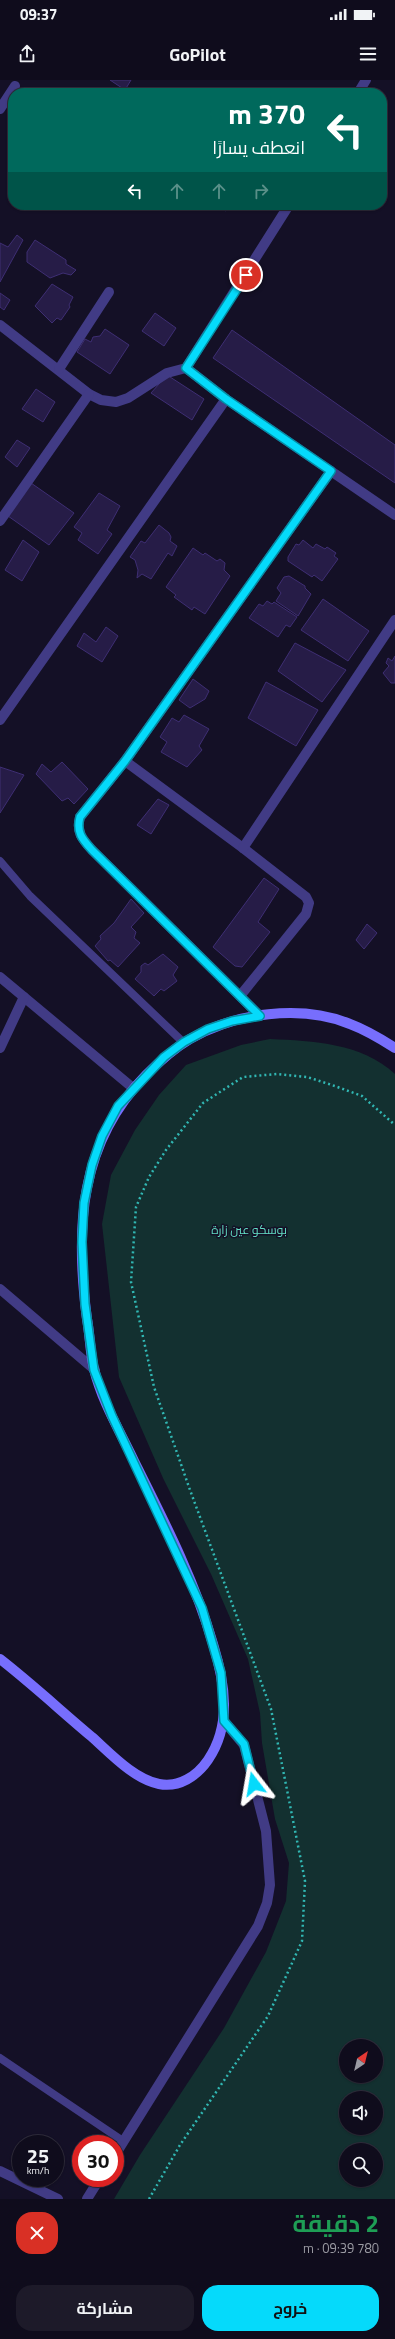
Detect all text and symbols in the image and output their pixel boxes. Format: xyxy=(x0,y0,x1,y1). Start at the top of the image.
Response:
text: 09:37 xyxy=(20,3,57,26)
text: GoPilot xyxy=(169,41,226,68)
icon: share xyxy=(16,43,38,65)
icon: menu xyxy=(357,43,379,65)
text: 370 m xyxy=(228,92,305,135)
icon: left xyxy=(319,104,371,156)
text: انعطف يسارًا xyxy=(212,134,305,161)
icon: left xyxy=(124,180,146,202)
icon: ahead xyxy=(166,180,188,202)
icon: ahead xyxy=(208,180,230,202)
icon: right xyxy=(250,180,272,202)
pin xyxy=(229,258,263,292)
icon: arrive xyxy=(235,264,257,286)
park label: بوسكو عين زارة xyxy=(211,1220,287,1239)
position arrow xyxy=(233,1763,275,1805)
north arrow xyxy=(339,2039,383,2083)
map controls xyxy=(339,2039,383,2187)
button: sound xyxy=(339,2091,383,2135)
speed limit sign: 30 xyxy=(72,2135,124,2187)
text: 25 xyxy=(27,2140,49,2171)
button: search xyxy=(339,2143,383,2187)
text: km/h xyxy=(27,2163,49,2178)
text: 2 دقيقة xyxy=(292,2205,379,2241)
button: close xyxy=(16,2212,58,2254)
text: 780 m · 09:39 xyxy=(303,2238,379,2258)
button: مشاركة xyxy=(16,2285,194,2331)
button: خروج xyxy=(202,2285,379,2331)

